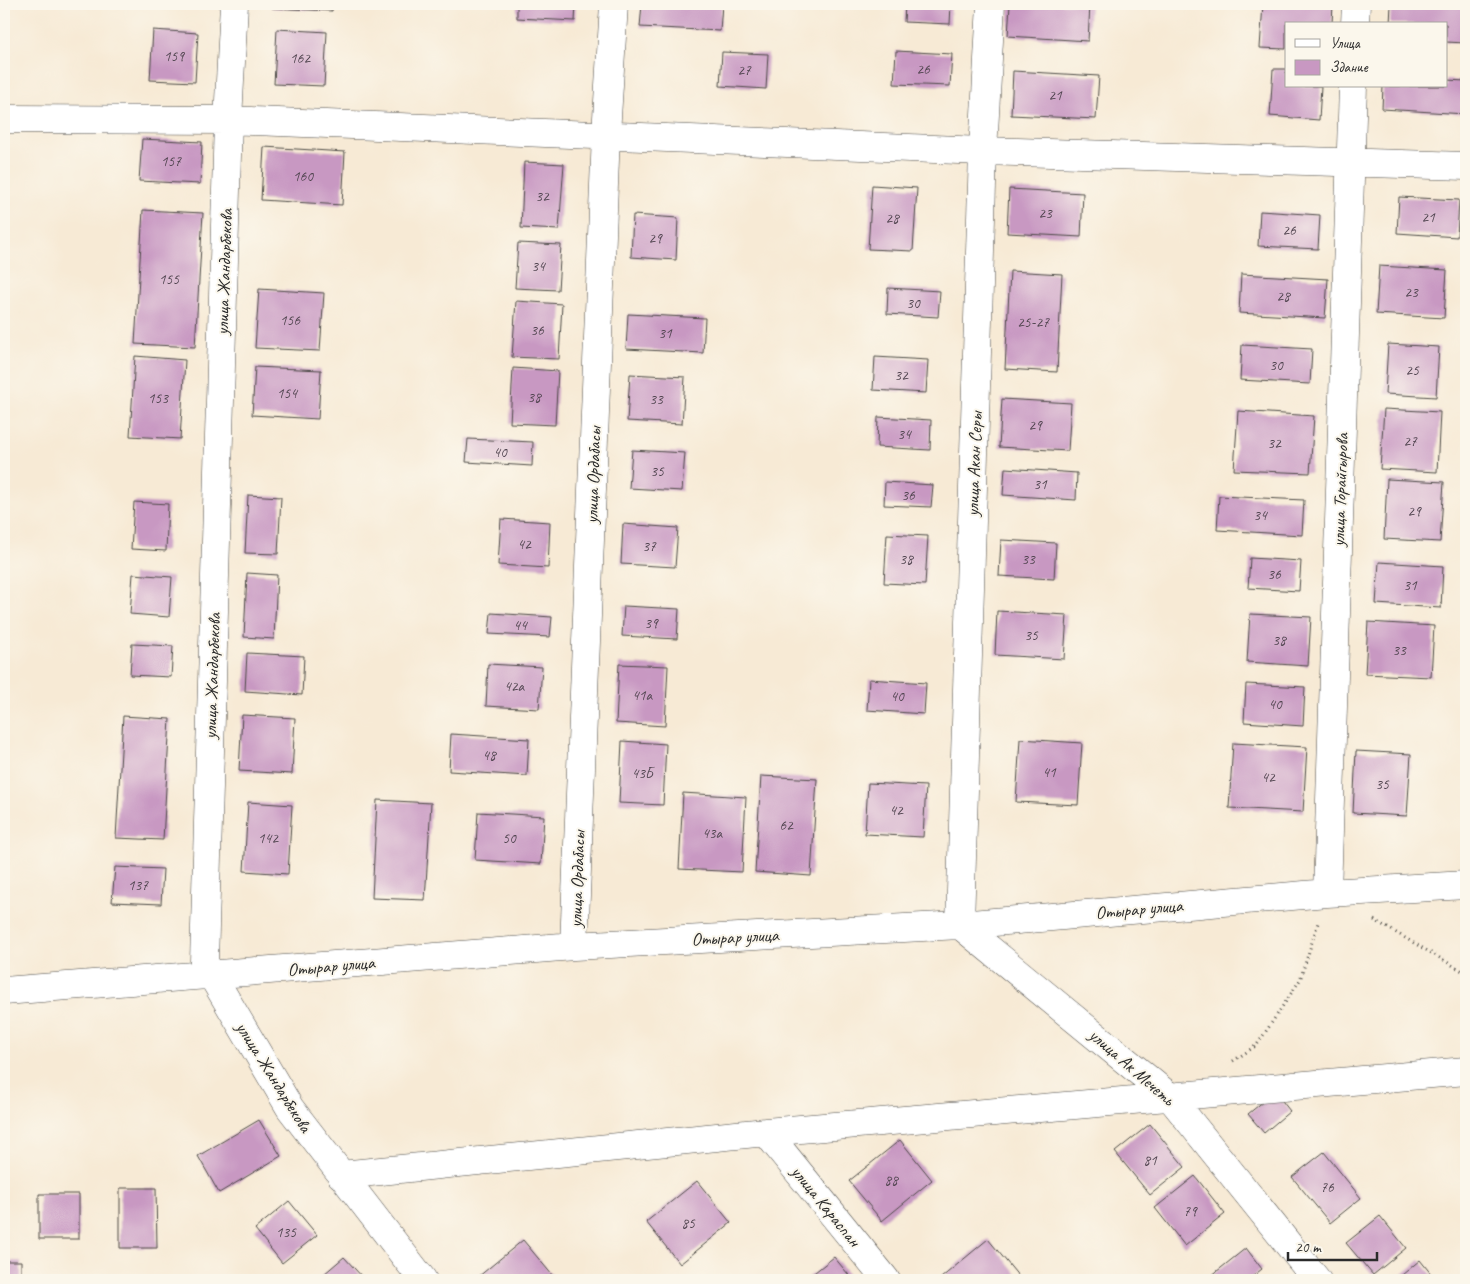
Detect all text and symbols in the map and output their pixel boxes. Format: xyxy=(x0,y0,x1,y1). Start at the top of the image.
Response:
legend xyxy=(1285,22,1448,88)
text: Улица xyxy=(1330,34,1361,53)
house number: 159 xyxy=(164,47,185,66)
house number: 162 xyxy=(290,49,311,68)
text: Здание xyxy=(1330,58,1369,77)
house number: 26 xyxy=(916,60,931,79)
house number: 27 xyxy=(737,61,752,80)
house number: 21 xyxy=(1048,86,1063,105)
house number: 157 xyxy=(161,152,182,171)
house number: 160 xyxy=(293,167,314,186)
house number: 32 xyxy=(535,187,550,206)
house number: 23 xyxy=(1038,204,1053,223)
street label: улица Жандарбекова xyxy=(211,207,237,336)
house number: 21 xyxy=(1421,208,1436,227)
house number: 28 xyxy=(885,209,900,228)
house number: 26 xyxy=(1282,221,1297,240)
house number: 29 xyxy=(648,229,663,248)
house number: 34 xyxy=(531,257,546,276)
house number: 155 xyxy=(159,270,180,289)
house number: 23 xyxy=(1404,283,1419,302)
house number: 28 xyxy=(1276,287,1291,306)
house number: 30 xyxy=(906,294,921,313)
house number: 156 xyxy=(280,311,301,330)
house number: 25-27 xyxy=(1017,313,1050,332)
house number: 36 xyxy=(530,321,545,340)
house number: 31 xyxy=(658,324,673,343)
house number: 30 xyxy=(1269,356,1284,375)
house number: 25 xyxy=(1405,361,1420,380)
house number: 32 xyxy=(894,366,909,385)
house number: 154 xyxy=(277,384,298,403)
house number: 38 xyxy=(527,388,542,407)
house number: 153 xyxy=(148,389,169,408)
house number: 33 xyxy=(649,390,664,409)
street label: улица Акан Серы xyxy=(961,410,987,518)
house number: 29 xyxy=(1028,416,1043,435)
street label: улица Ордабасы xyxy=(580,425,606,525)
house number: 34 xyxy=(897,425,912,444)
street label: улица Торайгырова xyxy=(1327,431,1353,548)
house number: 27 xyxy=(1403,432,1418,451)
house number: 32 xyxy=(1267,434,1282,453)
house number: 40 xyxy=(493,443,508,462)
house number: 35 xyxy=(650,462,665,481)
house number: 31 xyxy=(1033,475,1048,494)
house number: 36 xyxy=(901,486,916,505)
house number: 29 xyxy=(1407,502,1422,521)
house number: 34 xyxy=(1253,506,1268,525)
house number: 42 xyxy=(517,535,532,554)
house number: 37 xyxy=(642,537,657,556)
house number: 38 xyxy=(899,550,914,569)
house number: 33 xyxy=(1021,550,1036,569)
house number: 36 xyxy=(1267,565,1282,584)
house number: 31 xyxy=(1403,576,1418,595)
street label: улица Жандарбекова xyxy=(199,611,225,740)
house number: 39 xyxy=(644,614,659,633)
house number: 44 xyxy=(513,616,528,635)
house number: 35 xyxy=(1024,626,1039,645)
house number: 38 xyxy=(1272,631,1287,650)
house number: 33 xyxy=(1392,641,1407,660)
house number: 42а xyxy=(504,677,525,696)
house number: 41а xyxy=(632,686,653,705)
house number: 40 xyxy=(890,687,905,706)
house number: 40 xyxy=(1268,695,1283,714)
house number: 48 xyxy=(482,746,497,765)
house number: 41 xyxy=(1042,763,1057,782)
house number: 43Б xyxy=(631,764,655,783)
house number: 42 xyxy=(1261,768,1276,787)
house number: 35 xyxy=(1375,775,1390,794)
house number: 42 xyxy=(889,801,904,820)
house number: 62 xyxy=(779,816,794,835)
house number: 43а xyxy=(702,824,723,843)
house number: 142 xyxy=(258,829,279,848)
house number: 50 xyxy=(502,829,517,848)
street label: улица Ордабасы xyxy=(564,829,590,929)
house number: 137 xyxy=(128,876,149,895)
street label: Отырар улица xyxy=(1094,894,1185,924)
street label: Отырар улица xyxy=(691,924,780,950)
street label: Отырар улица xyxy=(286,951,377,981)
street label: улица Жандарбекова xyxy=(231,1017,318,1138)
street label: улица Ак Мечеть xyxy=(1084,1023,1180,1111)
house number: 81 xyxy=(1143,1151,1158,1170)
street label: улица Караспан xyxy=(786,1160,866,1252)
house number: 88 xyxy=(884,1171,899,1190)
house number: 76 xyxy=(1320,1178,1335,1197)
house number: 79 xyxy=(1183,1202,1198,1221)
house number: 85 xyxy=(681,1214,696,1233)
house number: 135 xyxy=(276,1223,297,1242)
scale bar xyxy=(1288,1229,1376,1261)
text: 20 m xyxy=(1295,1238,1322,1257)

